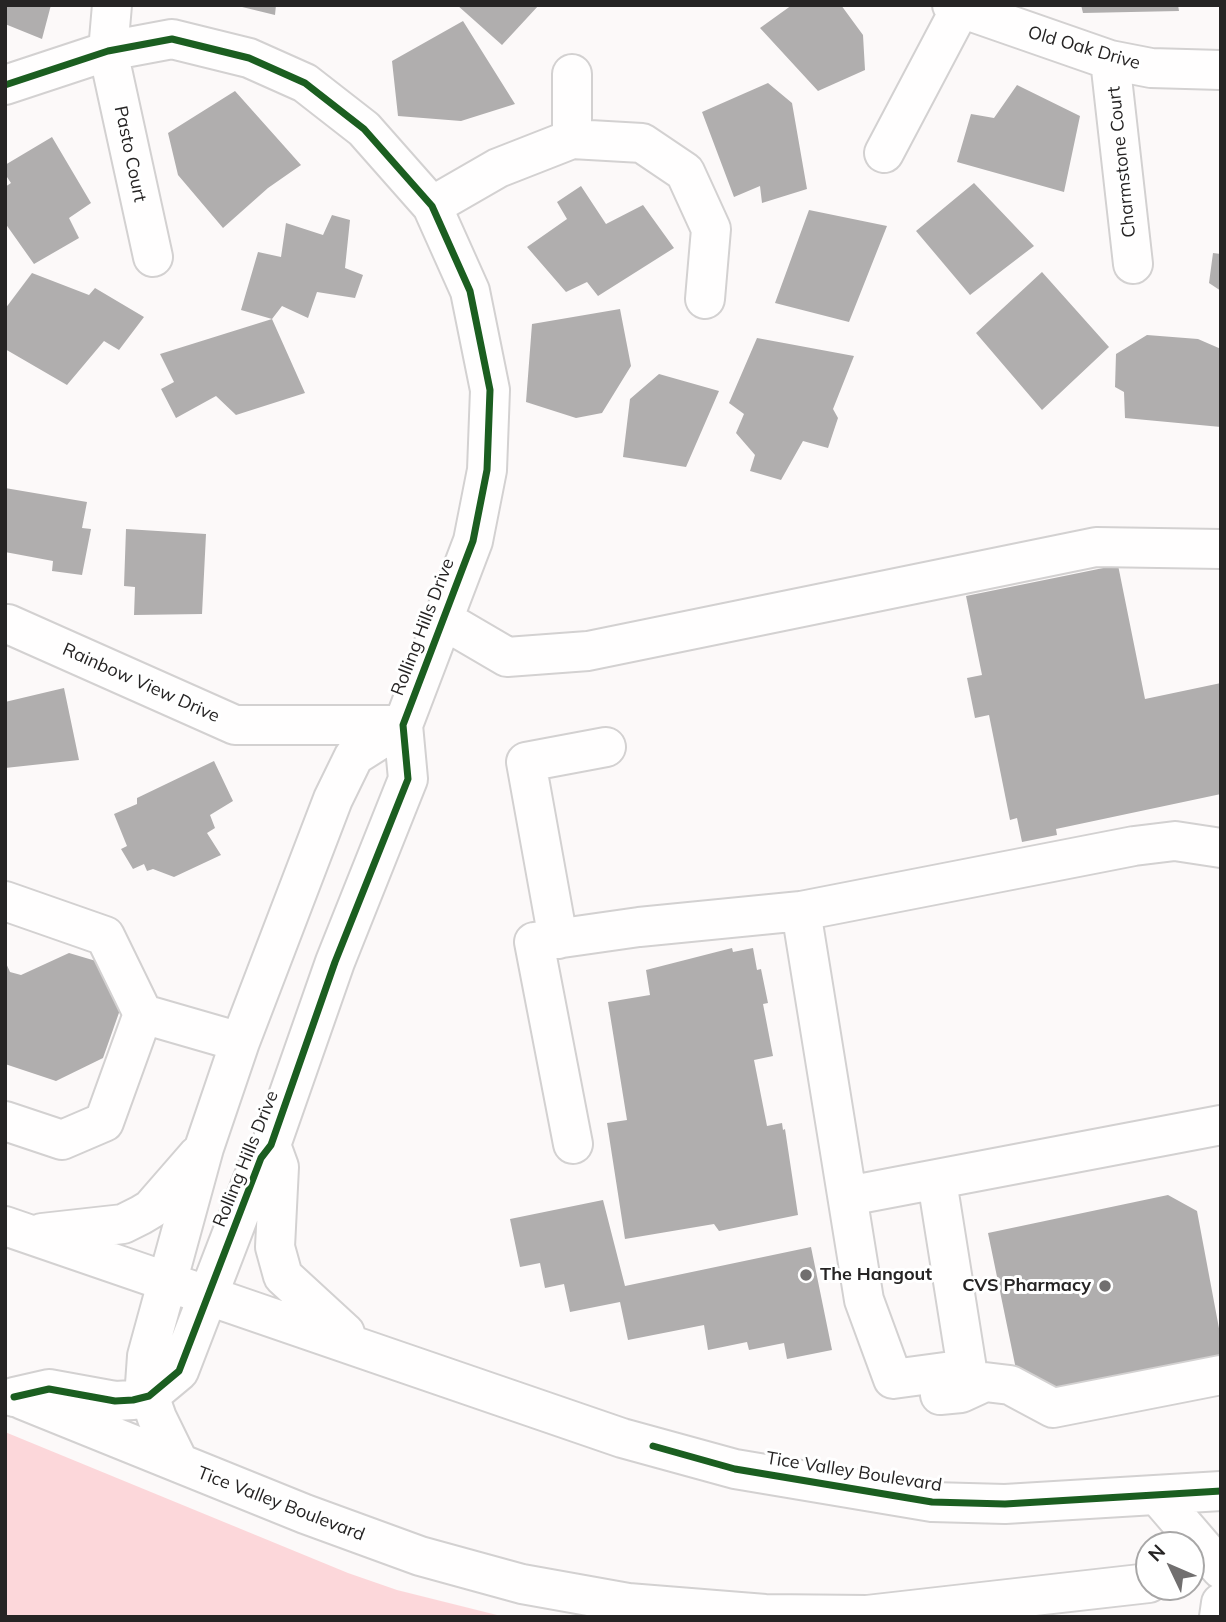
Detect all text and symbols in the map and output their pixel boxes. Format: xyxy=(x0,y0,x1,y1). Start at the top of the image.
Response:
street label: Old Oak Drive xyxy=(1025,22,1143,74)
street label: Charmstone Court xyxy=(1103,85,1141,239)
street label: Pasto Court xyxy=(109,104,151,204)
street label: Rolling Hills Drive xyxy=(387,555,459,699)
street label: Rainbow View Drive xyxy=(59,639,223,727)
street label: Rolling Hills Drive xyxy=(209,1088,283,1230)
place label: The Hangout xyxy=(820,1264,932,1286)
marker: The Hangout xyxy=(798,1267,814,1283)
place label: CVS Pharmacy xyxy=(962,1275,1091,1297)
marker: CVS Pharmacy xyxy=(1097,1278,1113,1294)
street label: Tice Valley Boulevard xyxy=(765,1447,943,1497)
street label: Tice Valley Boulevard xyxy=(194,1462,368,1546)
north arrow xyxy=(1135,1531,1205,1601)
text: N xyxy=(1143,1539,1170,1566)

